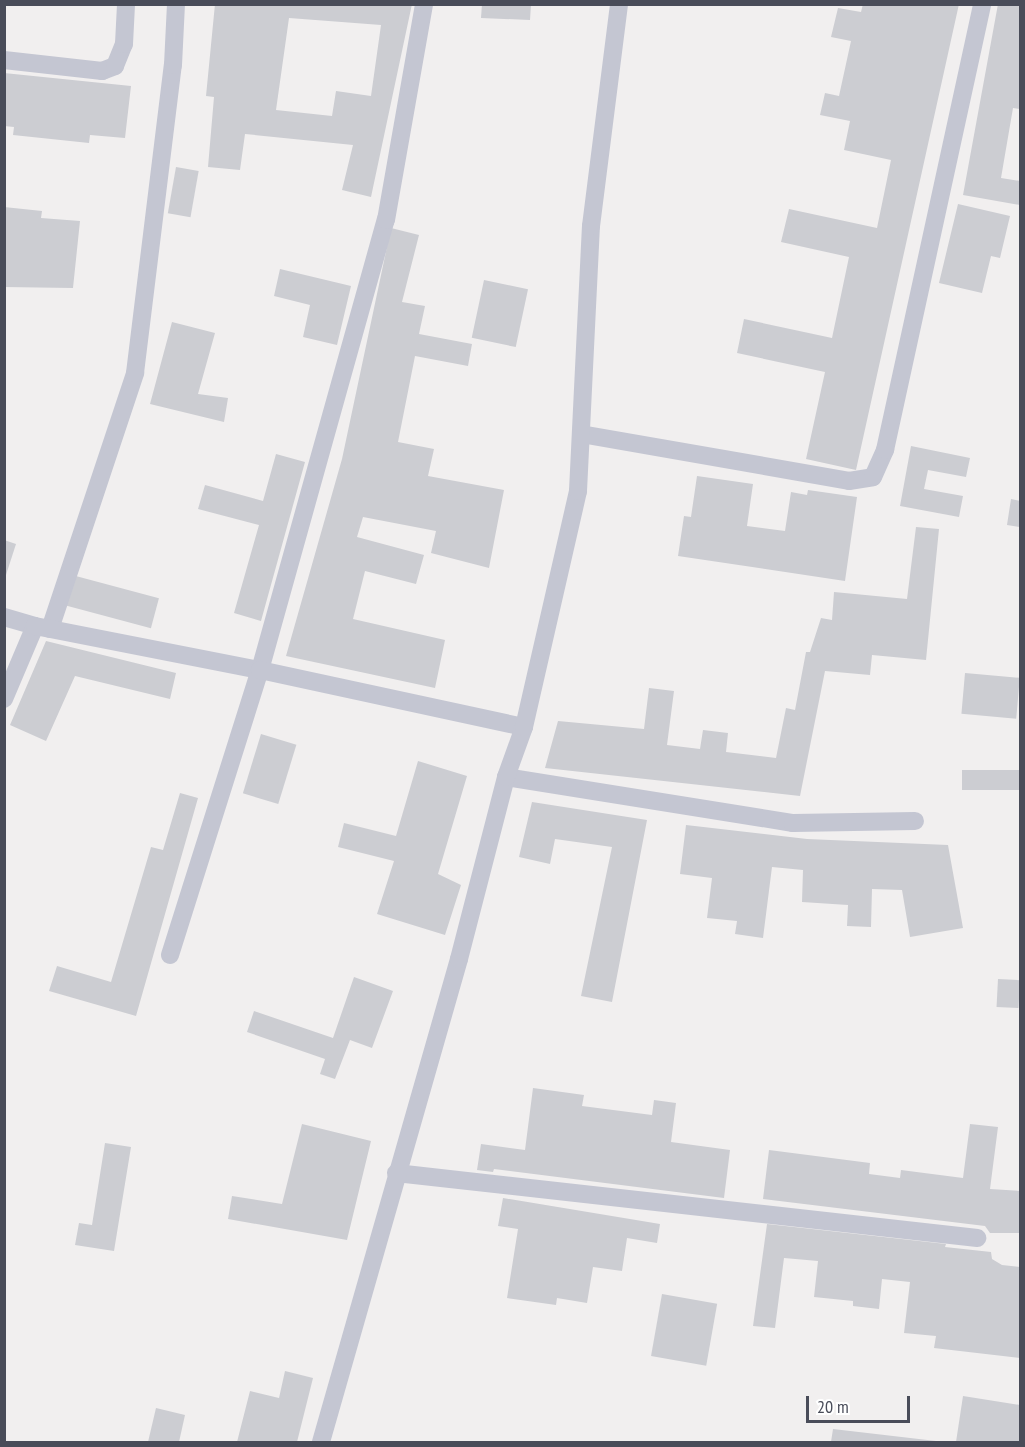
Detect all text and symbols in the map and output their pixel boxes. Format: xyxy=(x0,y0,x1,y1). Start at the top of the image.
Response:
scale bar xyxy=(809,1384,912,1422)
text: 20 m xyxy=(817,1395,849,1418)

